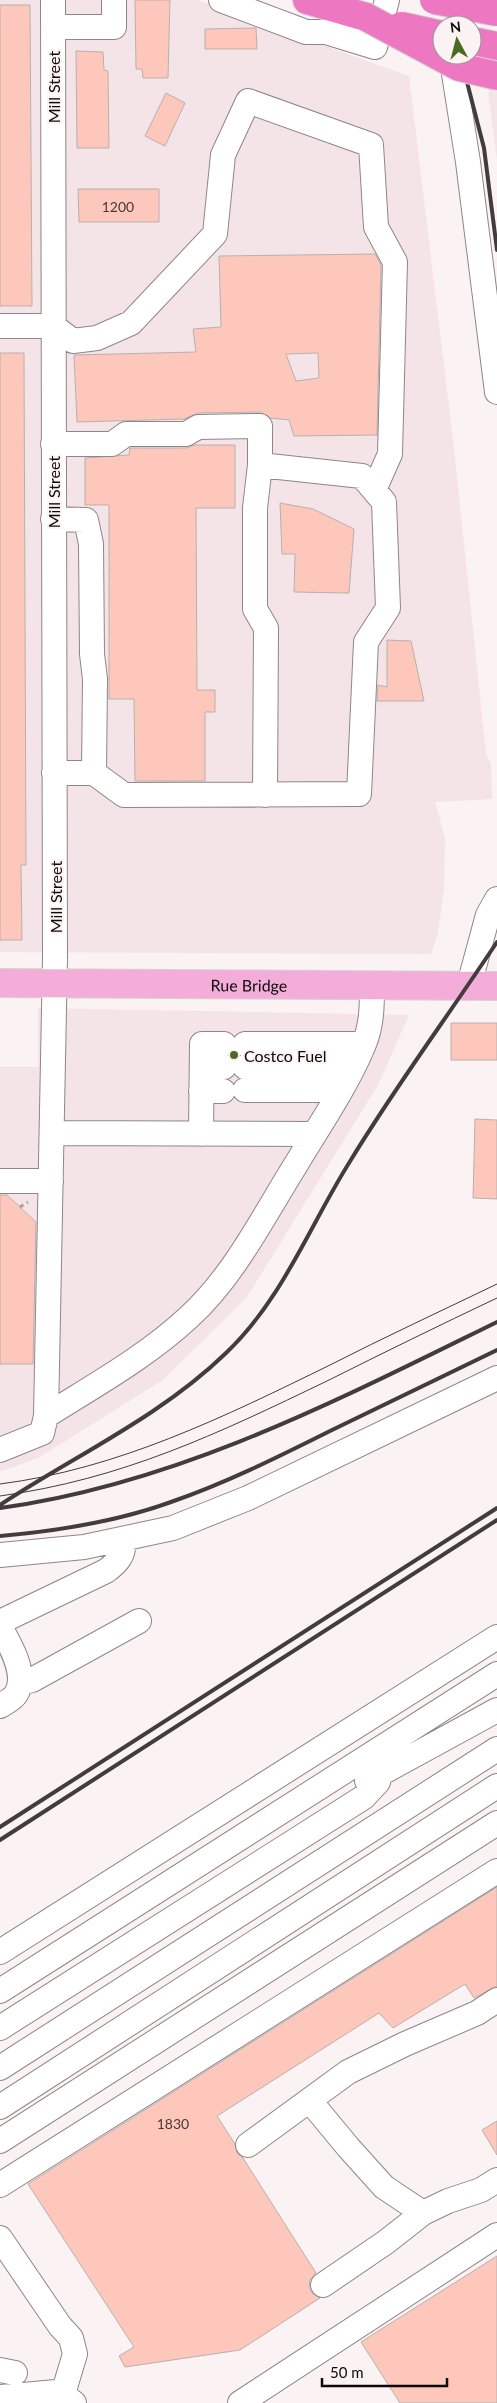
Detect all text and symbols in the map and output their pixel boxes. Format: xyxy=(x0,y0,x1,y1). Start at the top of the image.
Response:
north arrow xyxy=(432,15,482,65)
text: N xyxy=(449,18,462,36)
street label: Mill Street xyxy=(44,51,63,123)
house number: 1200 xyxy=(102,198,134,215)
street label: Mill Street xyxy=(44,456,63,528)
street label: Mill Street xyxy=(46,861,65,933)
street label: Rue Bridge xyxy=(211,975,287,994)
place label: Costco Fuel xyxy=(244,1046,326,1065)
marker: Costco Fuel xyxy=(228,1049,240,1061)
house number: 1830 xyxy=(157,2115,189,2132)
scale bar xyxy=(322,2356,447,2388)
text: 50 m xyxy=(330,2363,364,2381)

